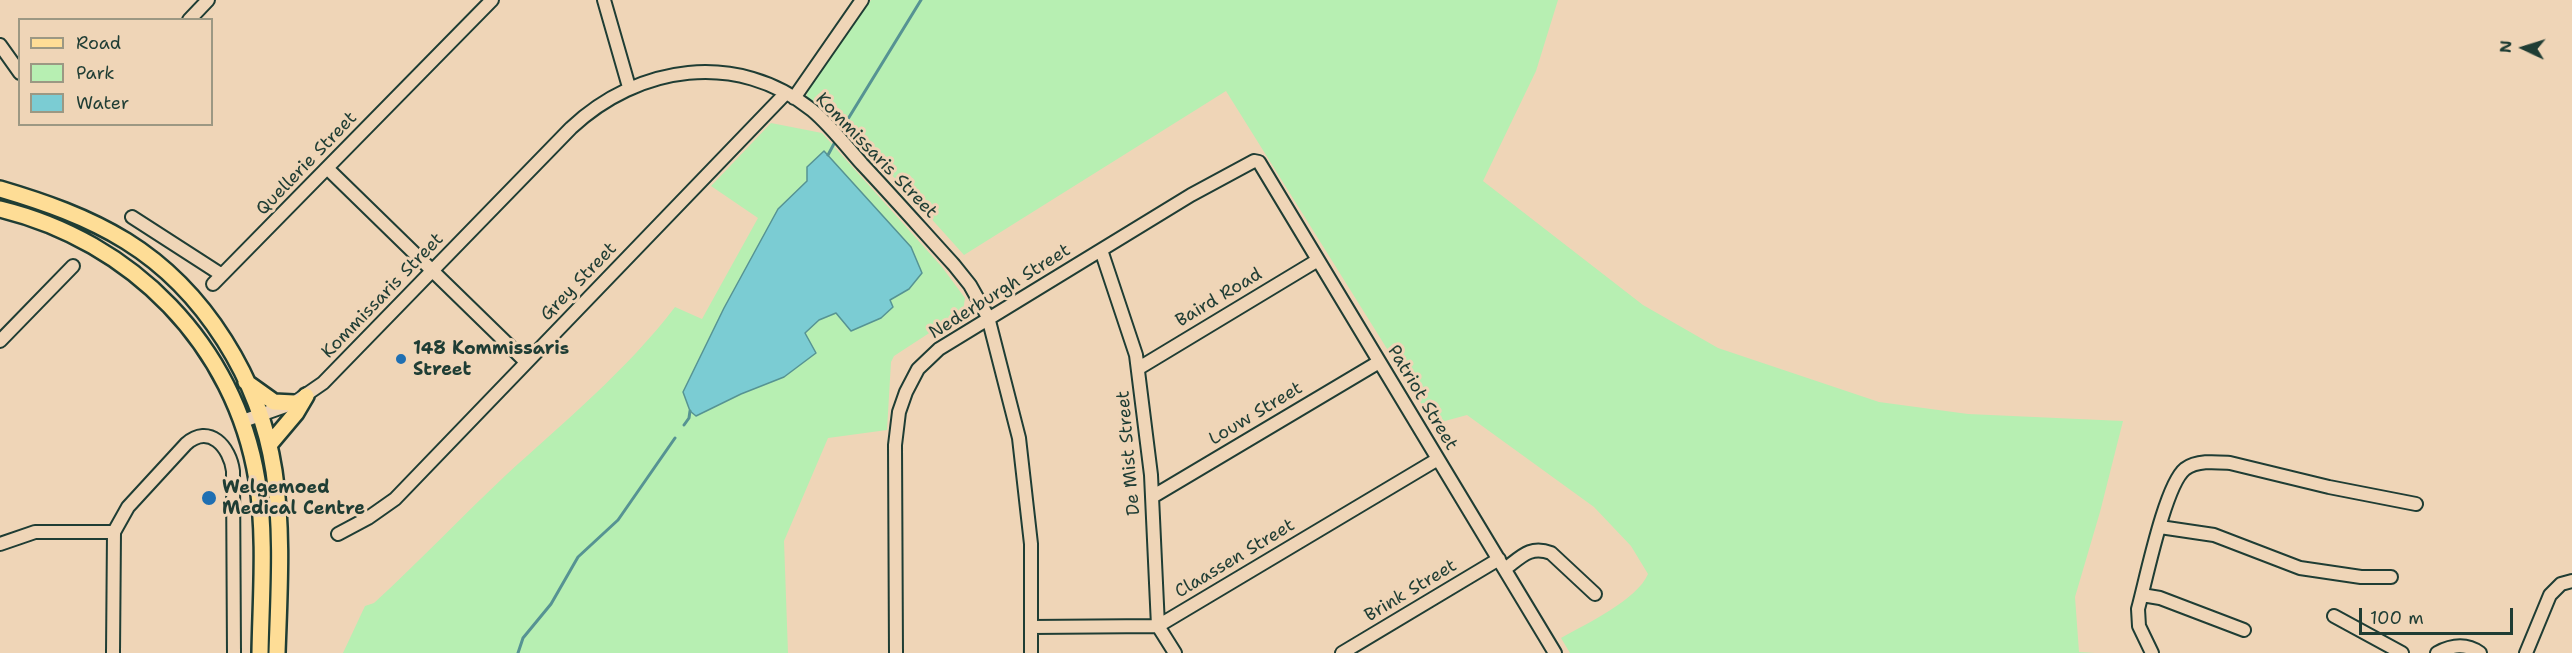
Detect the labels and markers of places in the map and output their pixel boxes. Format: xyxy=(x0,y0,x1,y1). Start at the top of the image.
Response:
place label: 148 Kommissaris Street xyxy=(413,338,569,380)
marker: 148 Kommissaris Street xyxy=(394,352,408,366)
place label: Welgemoed Medical Centre xyxy=(222,477,365,520)
marker: Welgemoed Medical Centre xyxy=(200,489,218,507)

